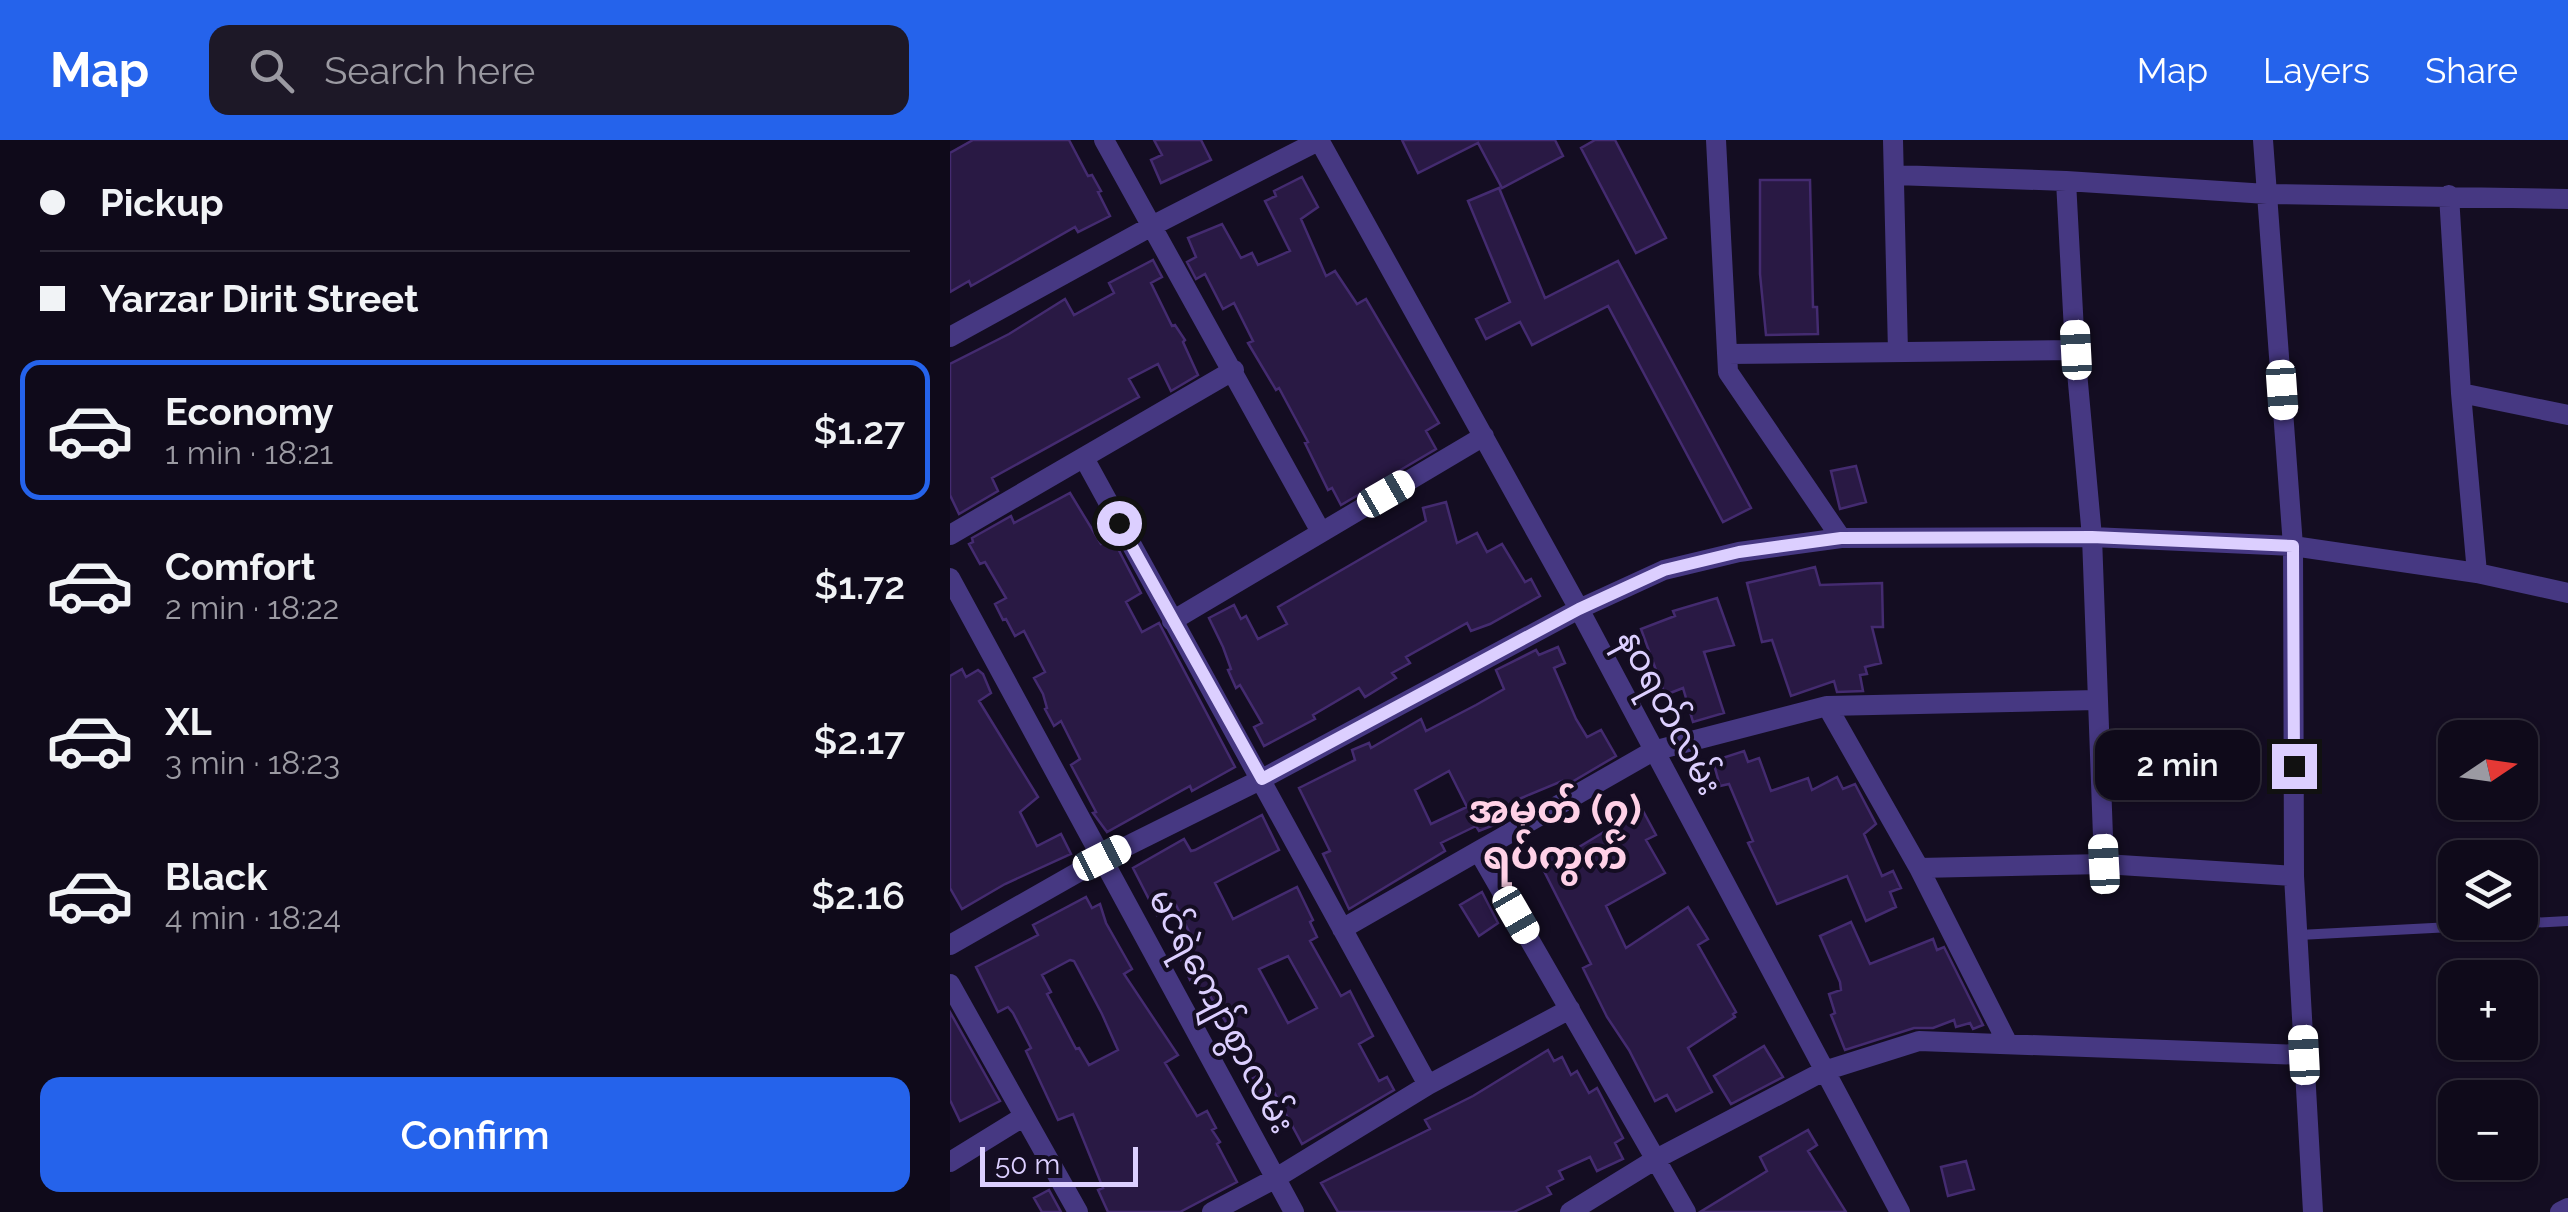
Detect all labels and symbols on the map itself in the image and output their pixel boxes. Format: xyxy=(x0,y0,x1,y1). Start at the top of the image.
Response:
car xyxy=(2059,319,2093,381)
car xyxy=(2265,359,2299,421)
car xyxy=(1353,466,1419,522)
route start xyxy=(1097,501,1142,546)
street label: နဝရတ်လမ်း xyxy=(1603,620,1734,806)
north arrow xyxy=(2438,720,2538,820)
callout: 2 min xyxy=(2094,731,2259,801)
route end xyxy=(2272,744,2317,789)
district label: အမှတ် (၇) ရပ်ကွက် xyxy=(1468,783,1642,887)
car xyxy=(1068,831,1136,885)
car xyxy=(2087,833,2121,895)
street label: မင်ရဲကျော်စွာလမ်း xyxy=(1133,880,1307,1144)
car xyxy=(1488,882,1544,948)
car xyxy=(2287,1024,2321,1086)
scale bar xyxy=(980,1142,1138,1186)

